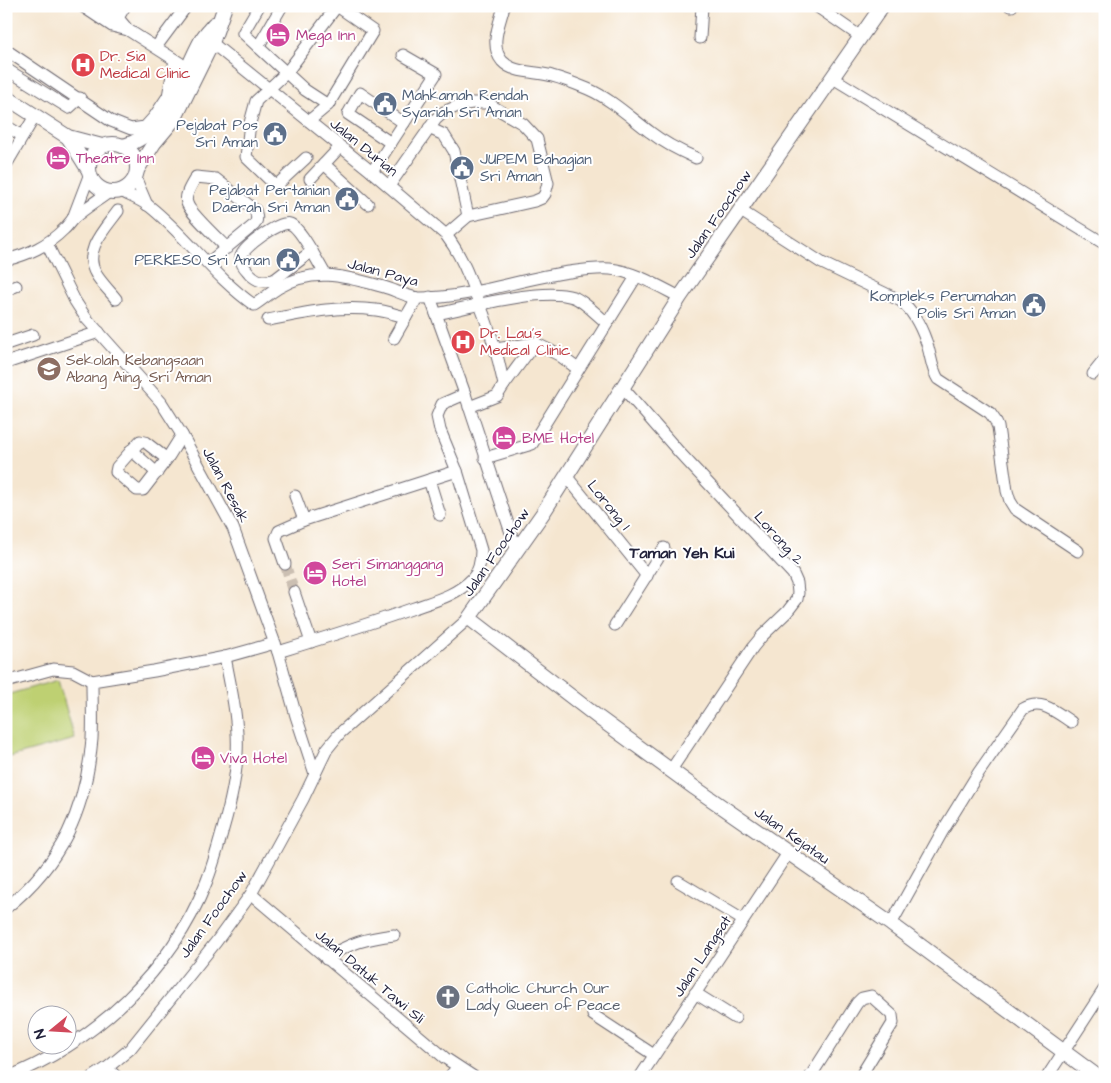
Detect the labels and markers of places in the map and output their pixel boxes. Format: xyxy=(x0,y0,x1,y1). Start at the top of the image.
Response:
hotel icon: Mega Inn xyxy=(265,22,291,48)
place label: Mega Inn xyxy=(296,25,356,47)
place label: Dr. Sia Medical Clinic xyxy=(100,46,191,84)
hospital icon: Dr. Sia Medical Clinic xyxy=(70,52,96,78)
place label: Mahkamah Rendah Syariah Sri Aman xyxy=(402,85,529,124)
public building icon: Mahkamah Rendah Syariah Sri Aman xyxy=(372,91,398,117)
place label: Pejabat Pos Sri Aman xyxy=(176,115,258,153)
public building icon: Pejabat Pos Sri Aman xyxy=(262,121,288,147)
hotel icon: Theatre Inn xyxy=(45,145,71,171)
place label: Theatre Inn xyxy=(76,148,155,169)
place label: JUPEM Bahagian Sri Aman xyxy=(480,149,592,187)
public building icon: JUPEM Bahagian Sri Aman xyxy=(449,155,475,181)
place label: Pejabat Pertanian Daerah Sri Aman xyxy=(209,180,331,218)
public building icon: Pejabat Pertanian Daerah Sri Aman xyxy=(334,186,360,212)
public building icon: PERKESO Sri Aman xyxy=(275,247,301,273)
place label: PERKESO Sri Aman xyxy=(135,250,270,271)
place label: Kompleks Perumahan Polis Sri Aman xyxy=(870,286,1016,324)
public building icon: Kompleks Perumahan Polis Sri Aman xyxy=(1021,292,1047,318)
place label: Dr. Lau's Medical Clinic xyxy=(480,323,571,361)
hospital icon: Dr. Lau's Medical Clinic xyxy=(450,329,476,355)
place label: Sekolah Kebangsaan Abang Aing, Sri Aman xyxy=(66,350,212,389)
school or university icon: Sekolah Kebangsaan Abang Aing, Sri Aman xyxy=(36,356,62,382)
hotel icon: BME Hotel xyxy=(491,425,517,451)
place label: BME Hotel xyxy=(522,428,594,449)
place label: Seri Simanggang Hotel xyxy=(332,554,444,592)
hotel icon: Seri Simanggang Hotel xyxy=(302,560,328,586)
hotel icon: Viva Hotel xyxy=(190,745,216,771)
place label: Viva Hotel xyxy=(220,748,287,769)
place label: Catholic Church Our Lady Queen of Peace xyxy=(466,978,620,1017)
church icon: Catholic Church Our Lady Queen of Peace xyxy=(435,984,461,1010)

